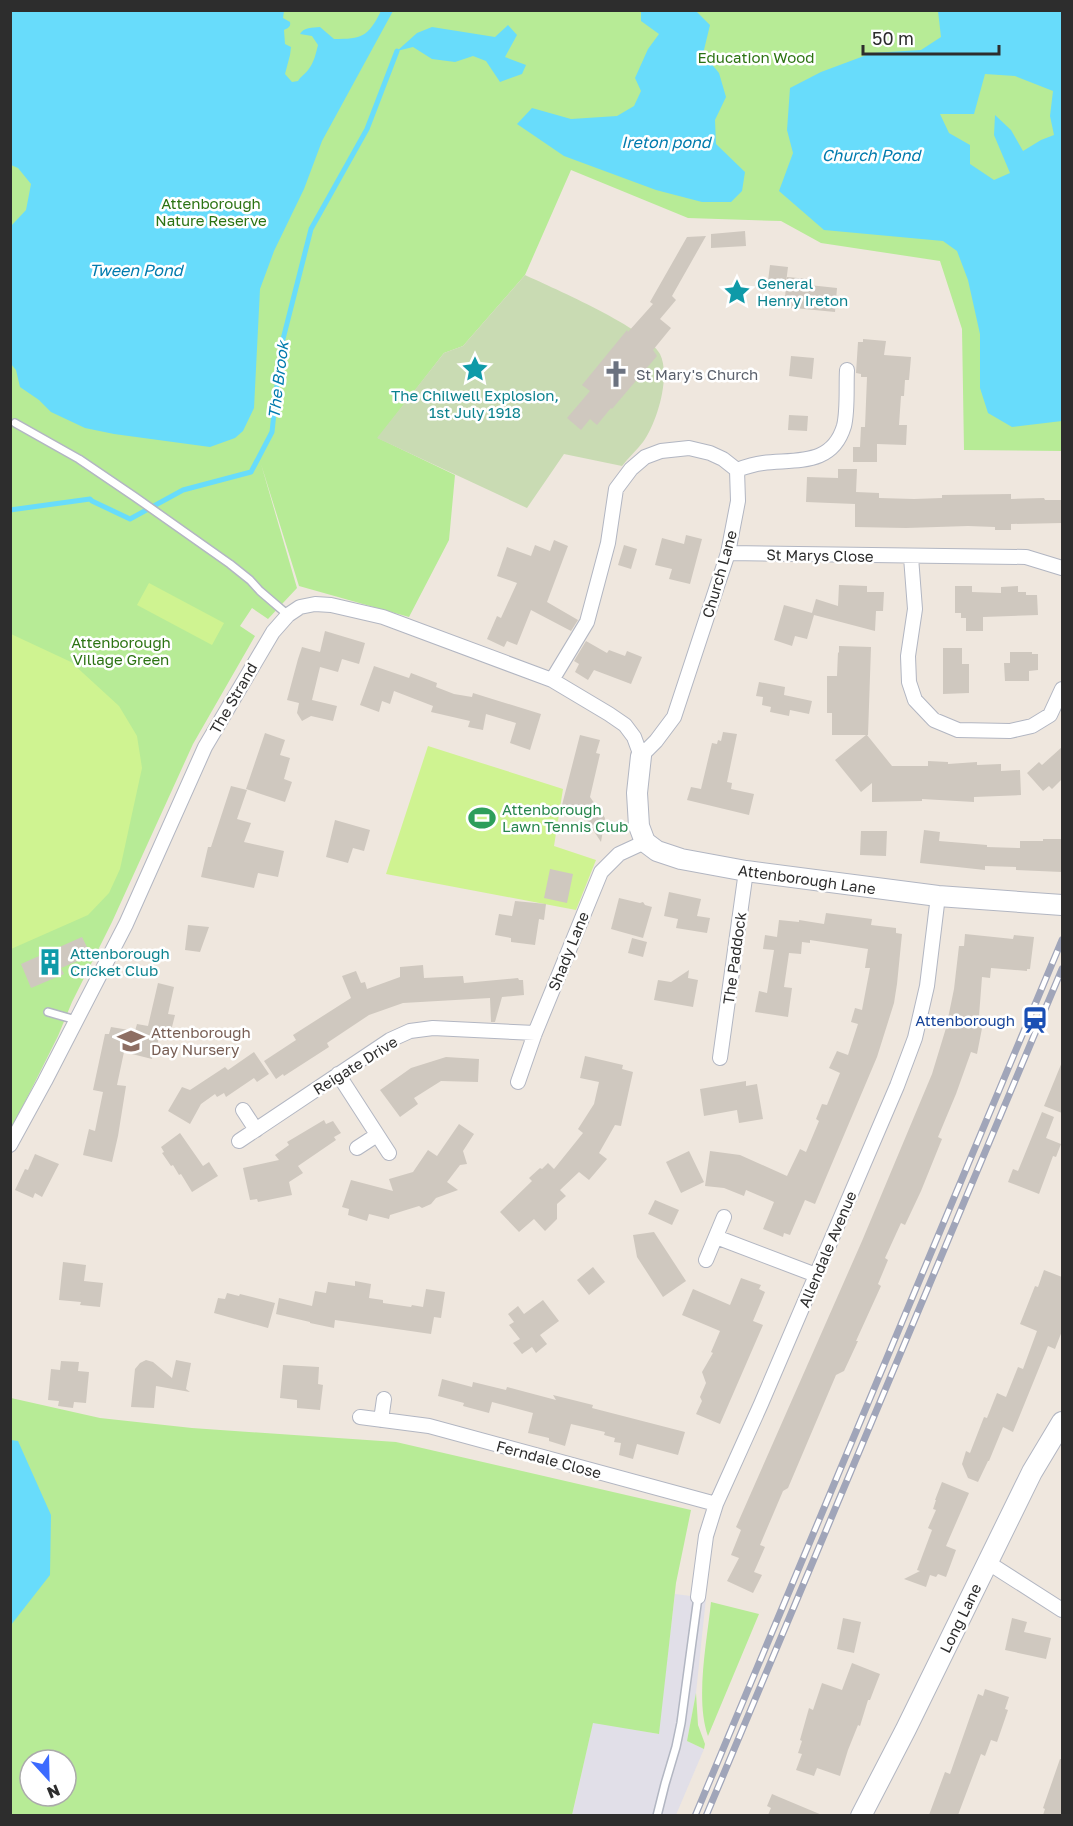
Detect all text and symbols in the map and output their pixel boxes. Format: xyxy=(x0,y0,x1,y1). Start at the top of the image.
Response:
scale bar xyxy=(863,18,1000,56)
text: 50 m xyxy=(872,27,914,49)
park label: Education Wood xyxy=(698,48,814,66)
water label: Ireton pond xyxy=(621,132,713,152)
water label: Church Pond xyxy=(822,145,922,165)
park label: Attenborough Nature Reserve xyxy=(155,194,267,229)
water label: Tween Pond xyxy=(89,260,185,280)
place label: General Henry Ireton xyxy=(757,274,848,309)
place icon: General Henry Ireton xyxy=(722,277,752,307)
water label: The Brook xyxy=(263,338,293,420)
place icon: The Chilwell Explosion, 1st July 1918 xyxy=(460,354,490,384)
church icon: St Mary's Church xyxy=(601,359,631,389)
place label: St Mary's Church xyxy=(636,365,758,383)
place label: The Chilwell Explosion, 1st July 1918 xyxy=(391,386,559,421)
street label: Church Lane xyxy=(698,528,740,620)
street label: St Marys Close xyxy=(766,545,874,565)
park label: Attenborough Village Green xyxy=(71,633,171,668)
street label: The Strand xyxy=(205,659,261,737)
place label: Attenborough Lawn Tennis Club xyxy=(502,800,628,835)
sports icon: Attenborough Lawn Tennis Club xyxy=(467,803,497,833)
street label: Attenborough Lane xyxy=(737,860,877,898)
street label: Shady Lane xyxy=(544,909,592,993)
street label: The Paddock xyxy=(719,910,749,1005)
place label: Attenborough Cricket Club xyxy=(70,944,170,979)
building icon: Attenborough Cricket Club xyxy=(35,947,65,977)
station icon: Attenborough xyxy=(1020,1005,1050,1035)
place label: Attenborough xyxy=(915,1011,1015,1029)
place label: Attenborough Day Nursery xyxy=(151,1023,251,1058)
school or university icon: Attenborough Day Nursery xyxy=(116,1026,146,1056)
street label: Reigate Drive xyxy=(310,1032,401,1098)
street label: Allendale Avenue xyxy=(794,1188,860,1310)
street label: Ferndale Close xyxy=(495,1436,604,1482)
street label: Long Lane xyxy=(936,1580,985,1656)
north arrow xyxy=(18,1748,78,1808)
text: N xyxy=(44,1780,63,1803)

